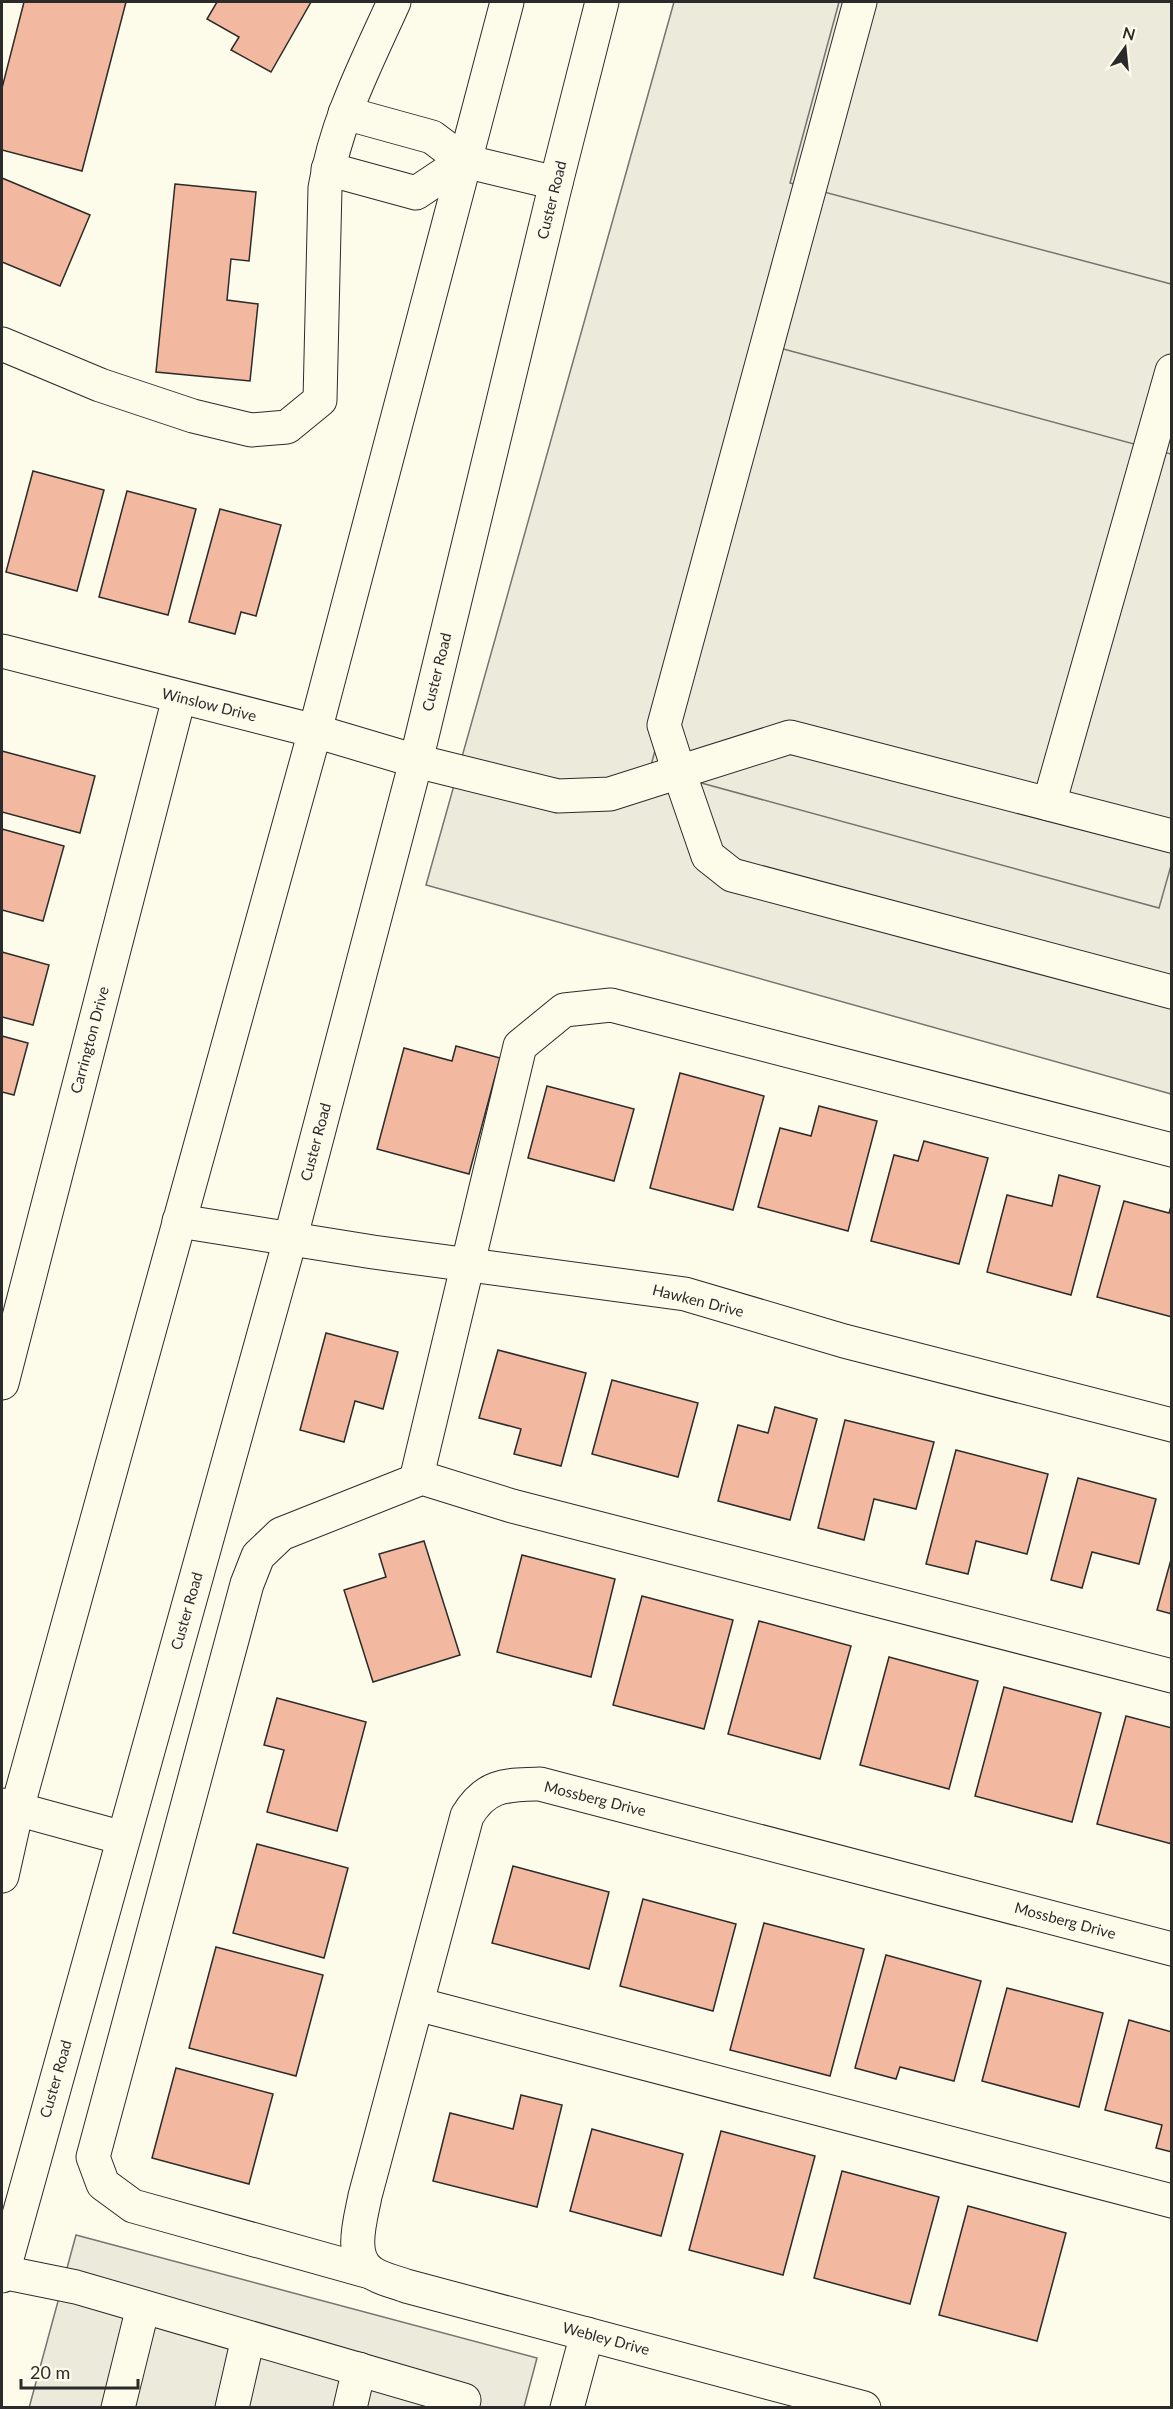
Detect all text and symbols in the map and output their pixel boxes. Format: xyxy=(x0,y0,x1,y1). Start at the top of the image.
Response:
north arrow xyxy=(1095,18,1155,78)
text: N xyxy=(1121,22,1137,44)
street label: Custer Road xyxy=(533,159,569,241)
street label: Custer Road xyxy=(418,631,454,713)
street label: Winslow Drive xyxy=(160,684,259,725)
street label: Carrington Drive xyxy=(66,984,112,1095)
street label: Custer Road xyxy=(296,1101,334,1183)
street label: Hawken Drive xyxy=(651,1280,746,1320)
street label: Custer Road xyxy=(166,1570,206,1652)
street label: Mossberg Drive xyxy=(543,1777,648,1819)
street label: Mossberg Drive xyxy=(1013,1898,1118,1942)
street label: Custer Road xyxy=(35,2038,75,2120)
street label: Webley Drive xyxy=(561,2318,652,2358)
scale bar xyxy=(21,2352,138,2390)
text: 20 m xyxy=(30,2361,70,2383)

